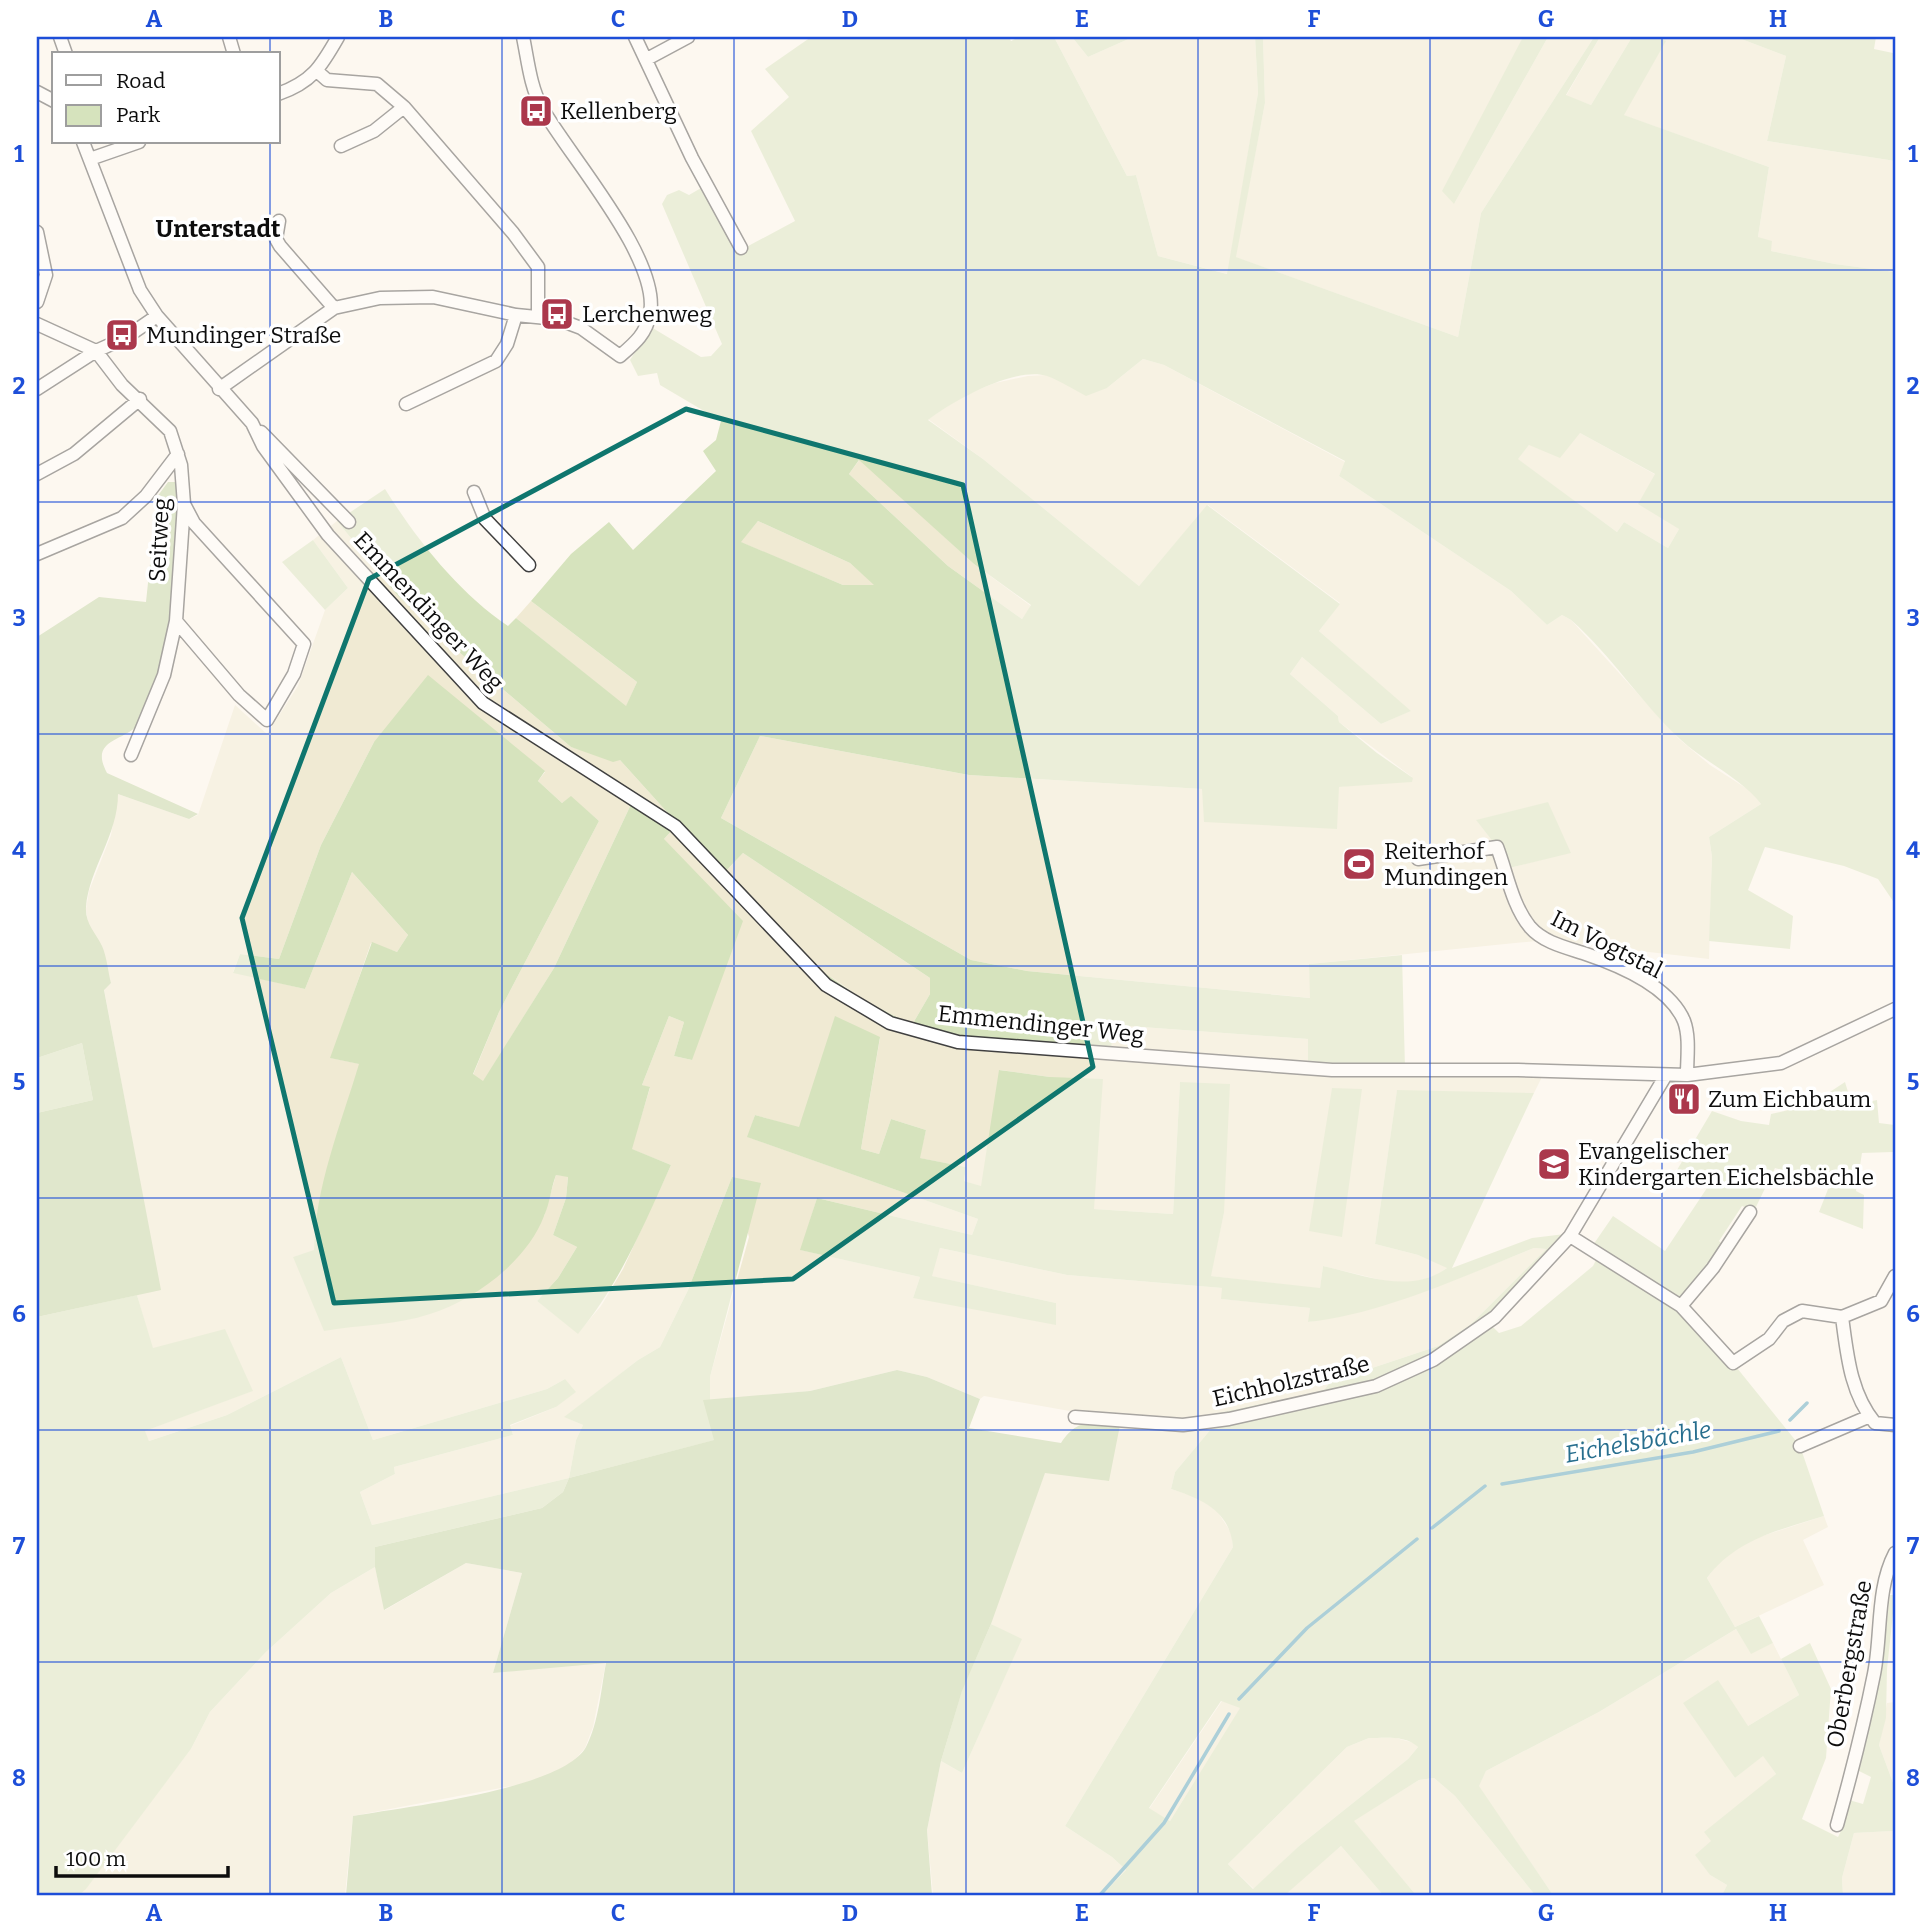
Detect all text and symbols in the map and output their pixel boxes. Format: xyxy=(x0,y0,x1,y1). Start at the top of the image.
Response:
text: A xyxy=(146,5,163,33)
text: B xyxy=(379,5,393,33)
text: C xyxy=(611,5,625,33)
text: D xyxy=(842,5,858,33)
text: E xyxy=(1075,5,1089,33)
text: F xyxy=(1308,5,1321,33)
text: G xyxy=(1538,5,1555,33)
text: H xyxy=(1769,5,1787,33)
legend xyxy=(52,52,280,144)
text: Road xyxy=(116,68,165,94)
bus stop icon: Kellenberg xyxy=(517,92,555,130)
place label: Kellenberg xyxy=(560,97,677,125)
text: Park xyxy=(116,102,160,128)
text: 1 xyxy=(14,140,24,168)
text: 1 xyxy=(1908,140,1918,168)
district label: Unterstadt xyxy=(155,215,281,243)
bus stop icon: Lerchenweg xyxy=(538,295,576,333)
place label: Lerchenweg xyxy=(582,300,712,328)
bus stop icon: Mundinger Straße xyxy=(103,316,141,354)
place label: Mundinger Straße xyxy=(146,321,341,349)
text: 2 xyxy=(13,372,26,400)
text: 2 xyxy=(1907,372,1920,400)
street label: Seitweg xyxy=(143,497,175,583)
street label: Emmendinger Weg xyxy=(348,526,510,696)
text: 3 xyxy=(12,604,26,632)
text: 3 xyxy=(1906,604,1920,632)
text: 4 xyxy=(12,836,26,864)
text: 4 xyxy=(1906,836,1920,864)
place label: Reiterhof Mundingen xyxy=(1384,837,1508,891)
sports icon: Reiterhof Mundingen xyxy=(1340,845,1378,883)
street label: Im Vogtstal xyxy=(1547,904,1668,984)
street label: Emmendinger Weg xyxy=(936,999,1146,1049)
text: 5 xyxy=(13,1068,25,1096)
text: 5 xyxy=(1907,1068,1919,1096)
restaurant icon: Zum Eichbaum xyxy=(1665,1080,1703,1118)
place label: Zum Eichbaum xyxy=(1708,1085,1871,1113)
place label: Evangelischer Kindergarten Eichelsbächle xyxy=(1578,1137,1874,1191)
school or university icon: Evangelischer Kindergarten Eichelsbächle xyxy=(1535,1145,1573,1183)
text: 6 xyxy=(12,1300,26,1328)
text: 6 xyxy=(1906,1300,1920,1328)
street label: Eichholzstraße xyxy=(1210,1349,1372,1413)
water label: Eichelsbächle xyxy=(1563,1415,1713,1469)
text: 7 xyxy=(13,1532,26,1560)
text: 7 xyxy=(1907,1532,1920,1560)
street label: Oberbergstraße xyxy=(1820,1578,1878,1750)
text: 8 xyxy=(12,1764,26,1792)
text: 8 xyxy=(1906,1764,1920,1792)
scale bar xyxy=(56,1834,228,1878)
text: 100 m xyxy=(66,1846,126,1872)
text: A xyxy=(146,1899,163,1927)
text: B xyxy=(379,1899,393,1927)
text: C xyxy=(611,1899,625,1927)
text: D xyxy=(842,1899,858,1927)
text: E xyxy=(1075,1899,1089,1927)
text: F xyxy=(1308,1899,1321,1927)
text: G xyxy=(1538,1899,1555,1927)
text: H xyxy=(1769,1899,1787,1927)

